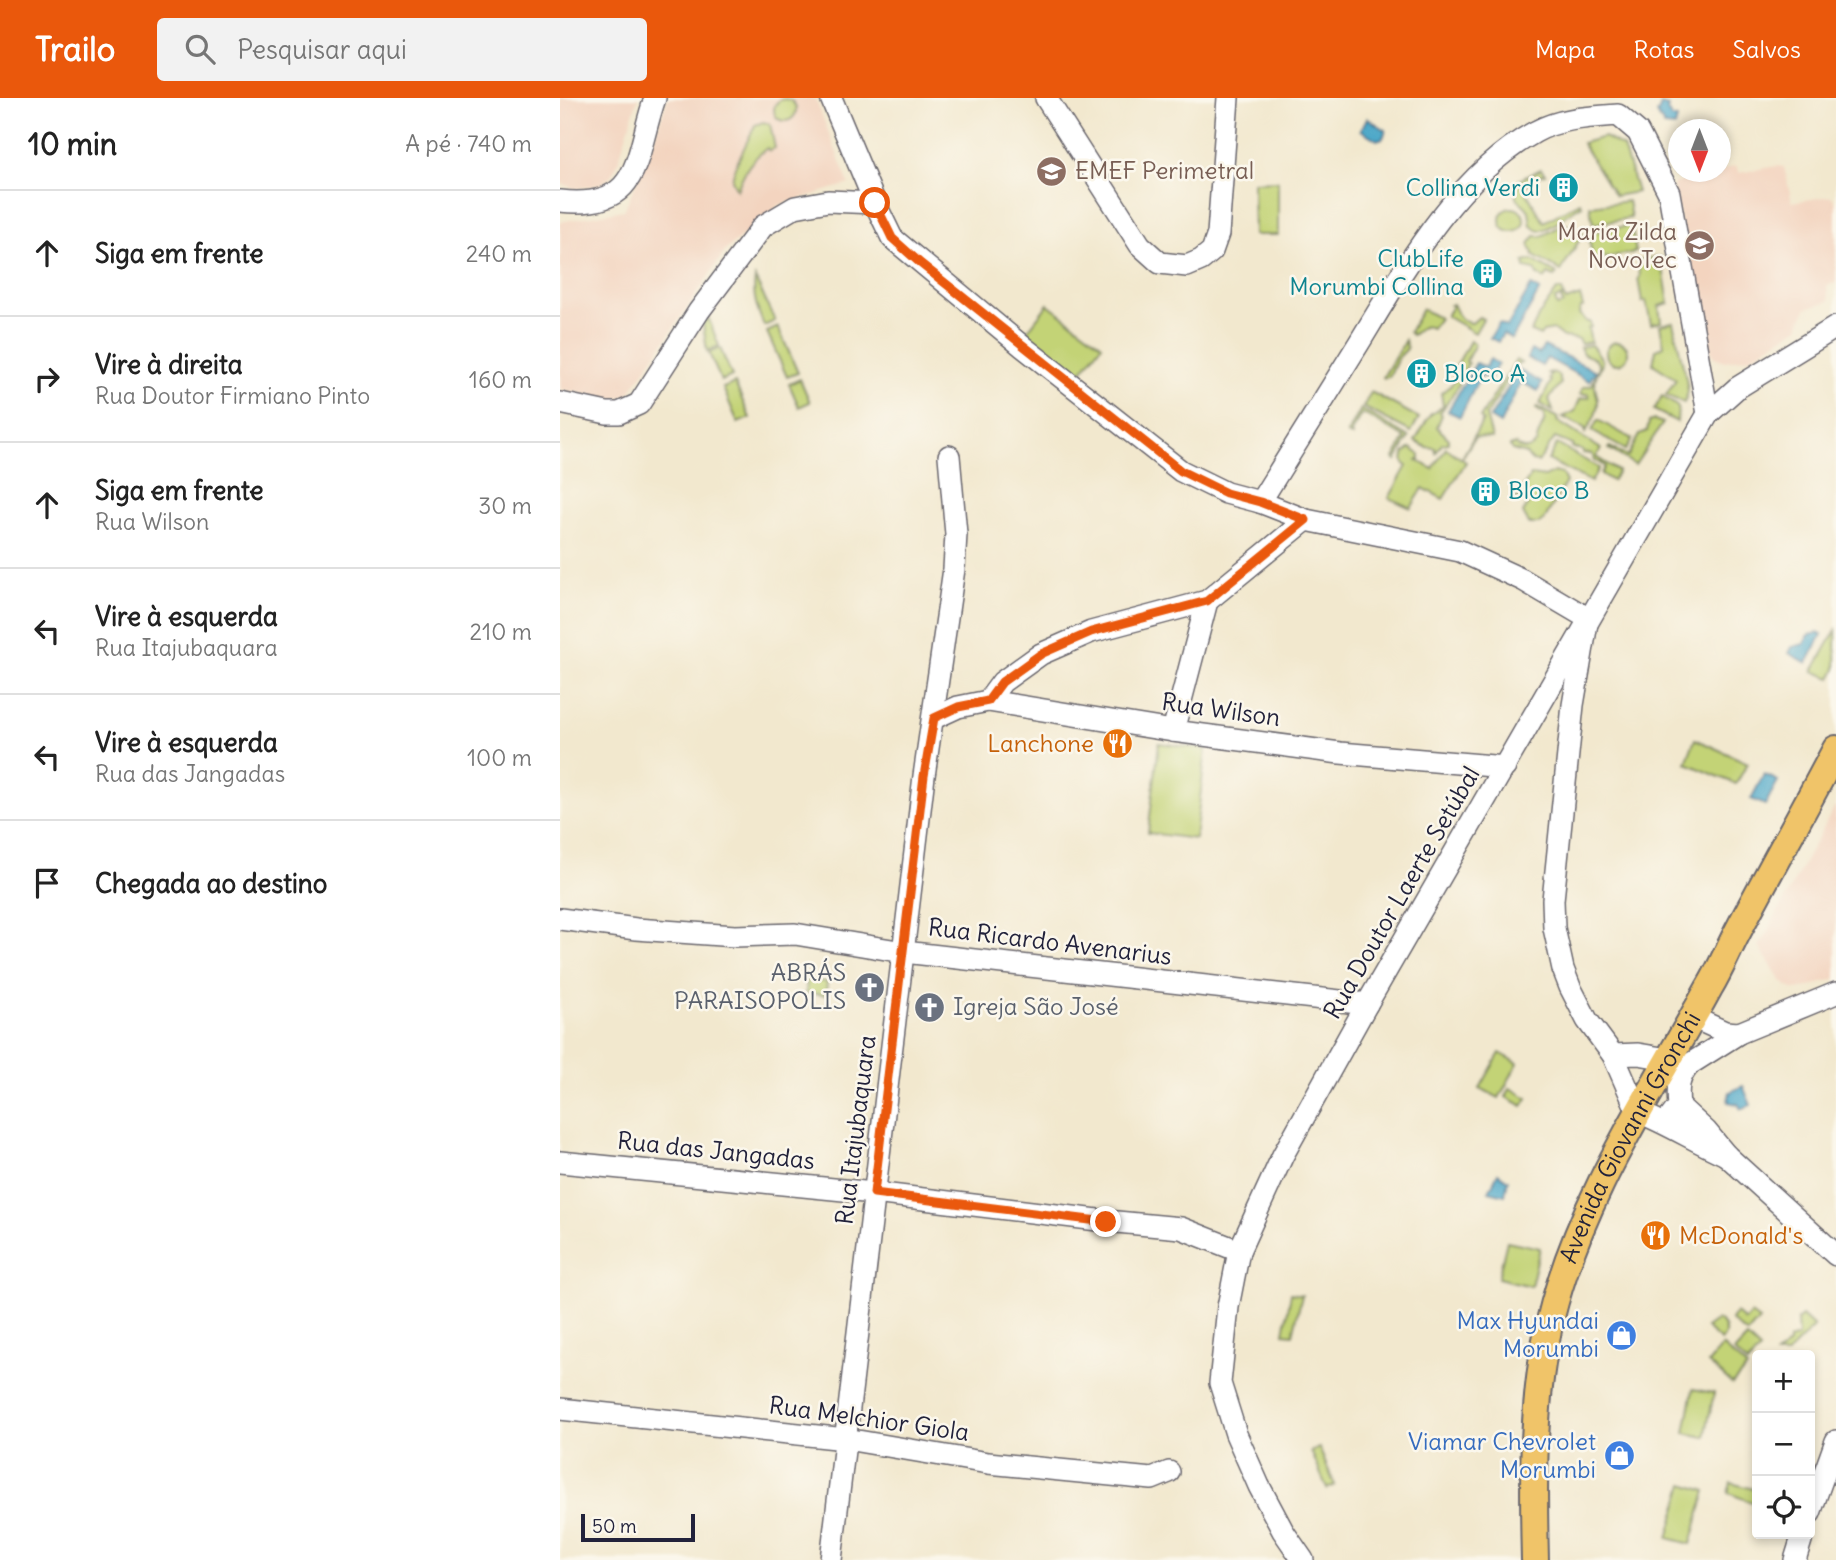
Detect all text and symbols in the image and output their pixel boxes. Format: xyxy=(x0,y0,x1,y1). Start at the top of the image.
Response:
search box xyxy=(157,18,647,81)
text: Trailo xyxy=(35,28,115,70)
icon: search xyxy=(181,30,219,68)
text: Pesquisar aqui xyxy=(237,33,407,66)
text: Mapa xyxy=(1535,34,1595,64)
text: Rotas xyxy=(1633,34,1695,64)
text: Salvos xyxy=(1733,34,1801,64)
north arrow xyxy=(1668,119,1731,182)
text: 10 min xyxy=(28,125,117,163)
text: A pé · 740 m xyxy=(405,129,532,158)
school or university icon: EMEF Perimetral xyxy=(1035,154,1069,188)
place label: EMEF Perimetral xyxy=(1075,155,1254,185)
building icon: Collina Verdi xyxy=(1546,171,1580,205)
place label: Collina Verdi xyxy=(1406,172,1540,202)
route start xyxy=(859,187,890,218)
place label: Maria Zilda NovoTec xyxy=(1557,216,1677,274)
school or university icon: Maria Zilda NovoTec xyxy=(1683,229,1717,263)
icon: ahead xyxy=(28,234,66,272)
text: Siga em frente xyxy=(95,237,263,270)
text: 240 m xyxy=(466,239,532,268)
place label: ClubLife Morumbi Collina xyxy=(1289,243,1464,301)
building icon: ClubLife Morumbi Collina xyxy=(1470,256,1504,290)
text: Vire à direita xyxy=(95,348,243,381)
building icon: Bloco A xyxy=(1404,357,1438,391)
place label: Bloco A xyxy=(1444,358,1525,388)
icon: right xyxy=(28,360,66,398)
text: 160 m xyxy=(469,365,532,394)
text: Rua Doutor Firmiano Pinto xyxy=(95,381,370,410)
text: Siga em frente xyxy=(95,474,263,507)
building icon: Bloco B xyxy=(1468,474,1502,508)
place label: Bloco B xyxy=(1508,475,1590,505)
icon: ahead xyxy=(28,486,66,524)
text: 30 m xyxy=(478,491,532,520)
text: Rua Wilson xyxy=(95,507,209,536)
text: Vire à esquerda xyxy=(95,600,278,633)
icon: left xyxy=(28,612,66,650)
text: 210 m xyxy=(469,617,532,646)
text: Rua Itajubaquara xyxy=(95,633,278,662)
street label: Rua Wilson xyxy=(1160,686,1282,732)
text: Vire à esquerda xyxy=(95,726,278,759)
restaurant icon: Lanchone xyxy=(1100,727,1134,761)
place label: Lanchone xyxy=(987,728,1094,758)
icon: left xyxy=(28,738,66,776)
text: 100 m xyxy=(467,743,532,772)
text: Rua das Jangadas xyxy=(95,759,285,788)
street label: Rua Doutor Laerte Setúbal xyxy=(1317,761,1486,1024)
icon: arrive xyxy=(28,864,66,902)
text: Chegada ao destino xyxy=(95,867,327,900)
street label: Rua Ricardo Avenarius xyxy=(927,911,1174,971)
place label: ABRÁS PARAISOPOLIS xyxy=(674,957,846,1015)
church icon: ABRÁS PARAISOPOLIS xyxy=(852,970,886,1004)
church icon: Igreja São José xyxy=(913,990,947,1024)
place label: Igreja São José xyxy=(953,991,1119,1021)
street label: Avenida Giovanni Gronchi xyxy=(1552,1006,1707,1267)
street label: Rua Itajubaquara xyxy=(829,1034,882,1226)
street label: Rua das Jangadas xyxy=(616,1125,816,1175)
route end xyxy=(1090,1206,1121,1237)
restaurant icon: McDonald's xyxy=(1639,1219,1673,1253)
place label: McDonald's xyxy=(1679,1220,1803,1250)
place label: Max Hyundai Morumbi xyxy=(1457,1305,1599,1363)
shop icon: Max Hyundai Morumbi xyxy=(1605,1318,1639,1352)
map controls xyxy=(1752,1350,1815,1539)
button: + xyxy=(1752,1350,1815,1413)
street label: Rua Melchior Giola xyxy=(767,1389,971,1447)
button: − xyxy=(1752,1413,1815,1476)
place label: Viamar Chevrolet Morumbi xyxy=(1408,1426,1596,1484)
shop icon: Viamar Chevrolet Morumbi xyxy=(1602,1439,1636,1473)
button: locate xyxy=(1752,1476,1815,1539)
scale bar xyxy=(581,1511,695,1543)
text: 50 m xyxy=(592,1514,637,1538)

